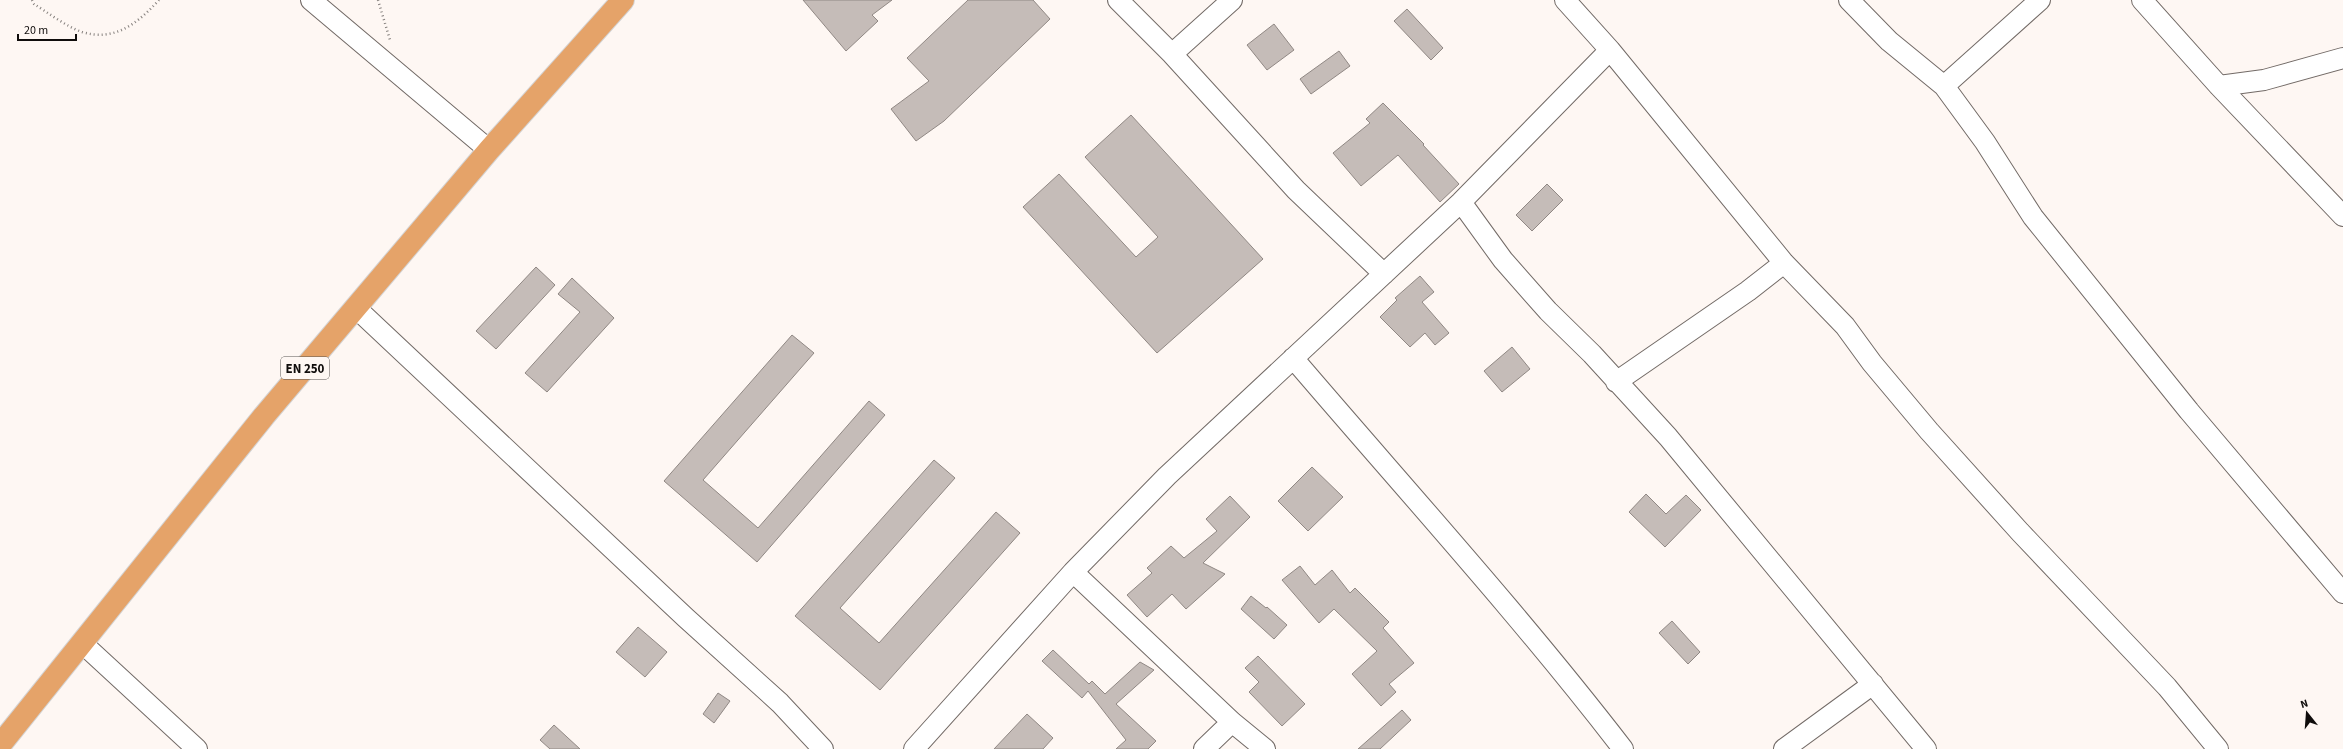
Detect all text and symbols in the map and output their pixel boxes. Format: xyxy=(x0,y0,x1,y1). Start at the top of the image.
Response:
scale bar xyxy=(18,16,76,42)
text: 20 m xyxy=(24,22,48,39)
road number: EN 250 xyxy=(281,357,329,379)
north arrow xyxy=(2287,693,2327,733)
text: N xyxy=(2299,696,2310,712)

